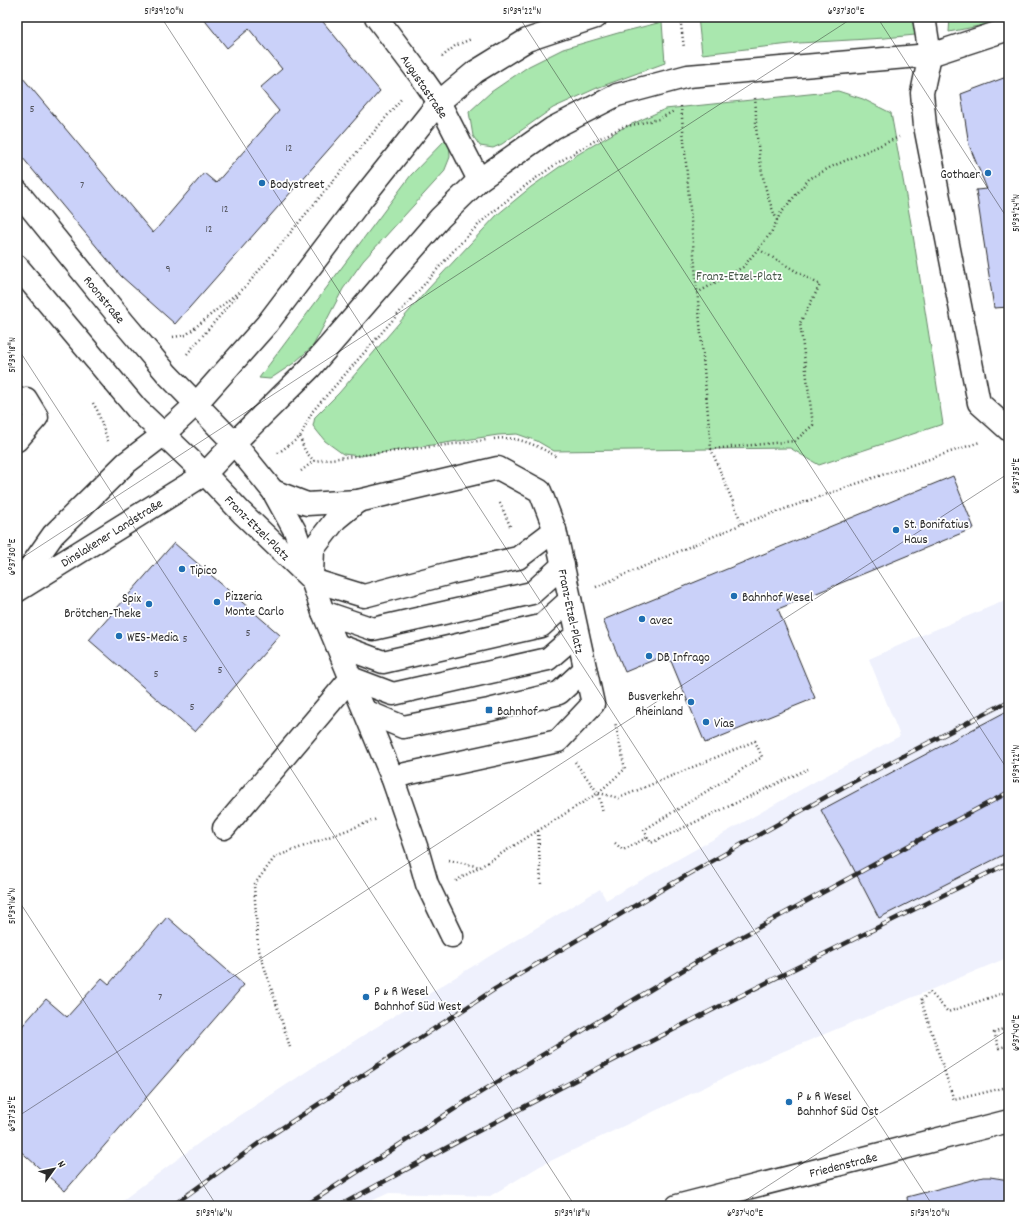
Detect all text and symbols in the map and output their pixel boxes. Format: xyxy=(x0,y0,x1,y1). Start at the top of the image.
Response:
text: 51°39'20"N xyxy=(144,5,184,19)
text: 51°39'22"N xyxy=(503,5,541,19)
text: 6°37'30"E xyxy=(828,5,865,19)
street label: Augustastraße xyxy=(395,52,451,123)
house number: 5 xyxy=(29,102,35,118)
house number: 12 xyxy=(285,141,293,157)
place label: Gothaer xyxy=(940,166,980,185)
marker: Gothaer xyxy=(983,168,993,178)
place label: Bodystreet xyxy=(270,176,325,195)
house number: 7 xyxy=(80,178,84,194)
marker: Bodystreet xyxy=(257,178,267,188)
text: 51°39'24"N xyxy=(1010,194,1024,232)
house number: 12 xyxy=(221,202,229,218)
house number: 12 xyxy=(205,222,213,238)
house number: 9 xyxy=(165,262,171,278)
park label: Franz-Etzel-Platz xyxy=(696,268,782,287)
street label: Roonstraße xyxy=(78,272,129,329)
text: 51°39'18"N xyxy=(6,337,20,373)
text: 6°37'35"E xyxy=(1010,458,1024,494)
street label: Franz-Etzel-Platz xyxy=(219,492,293,566)
street label: Dinslakener Landstraße xyxy=(58,495,167,573)
place label: St. Bonifatius Haus xyxy=(904,516,969,550)
marker: St. Bonifatius Haus xyxy=(891,525,901,535)
text: 6°37'30"E xyxy=(6,538,20,575)
place label: Tipico xyxy=(190,562,217,581)
marker: Tipico xyxy=(177,564,187,574)
street label: Franz-Etzel-Platz xyxy=(551,568,588,656)
place label: Pizzeria Monte Carlo xyxy=(225,588,284,622)
place label: Bahnhof Wesel xyxy=(742,589,813,608)
place label: Spix Brötchen-Theke xyxy=(64,590,141,624)
marker: Bahnhof Wesel xyxy=(729,591,739,601)
marker: Pizzeria Monte Carlo xyxy=(212,597,222,607)
marker: Spix Brötchen-Theke xyxy=(144,599,154,609)
place label: avec xyxy=(650,612,672,631)
marker: avec xyxy=(637,614,647,624)
house number: 5 xyxy=(245,626,251,642)
place label: WES-Media xyxy=(127,629,179,648)
marker: WES-Media xyxy=(114,631,124,641)
house number: 5 xyxy=(182,632,188,648)
place label: DB Infrago xyxy=(657,649,710,668)
marker: DB Infrago xyxy=(644,651,654,661)
house number: 5 xyxy=(217,663,223,679)
house number: 5 xyxy=(153,667,159,683)
place label: Busverkehr Rheinland xyxy=(628,688,683,722)
marker: Busverkehr Rheinland xyxy=(686,697,696,707)
house number: 5 xyxy=(189,700,195,716)
place label: Bahnhof xyxy=(497,703,538,722)
marker: Bahnhof xyxy=(484,705,494,715)
place label: Vias xyxy=(714,715,734,734)
marker: Vias xyxy=(701,717,711,727)
text: 51°39'22"N xyxy=(1010,745,1024,783)
text: 51°39'16"N xyxy=(6,888,20,924)
place label: P & R Wesel Bahnhof Süd West xyxy=(374,983,462,1017)
house number: 7 xyxy=(158,990,162,1006)
marker: P & R Wesel Bahnhof Süd West xyxy=(361,992,371,1002)
text: 6°37'40"E xyxy=(1010,1015,1024,1051)
place label: P & R Wesel Bahnhof Süd Ost xyxy=(797,1088,879,1122)
text: 6°37'35"E xyxy=(6,1096,20,1132)
marker: P & R Wesel Bahnhof Süd Ost xyxy=(784,1097,794,1107)
north arrow xyxy=(34,1149,74,1189)
street label: Friedenstraße xyxy=(808,1149,880,1184)
text: N xyxy=(53,1158,69,1172)
text: 51°39'16"N xyxy=(196,1207,232,1221)
text: 51°39'18"N xyxy=(554,1207,590,1221)
text: 6°37'40"E xyxy=(727,1207,763,1221)
text: 51°39'20"N xyxy=(910,1207,950,1221)

